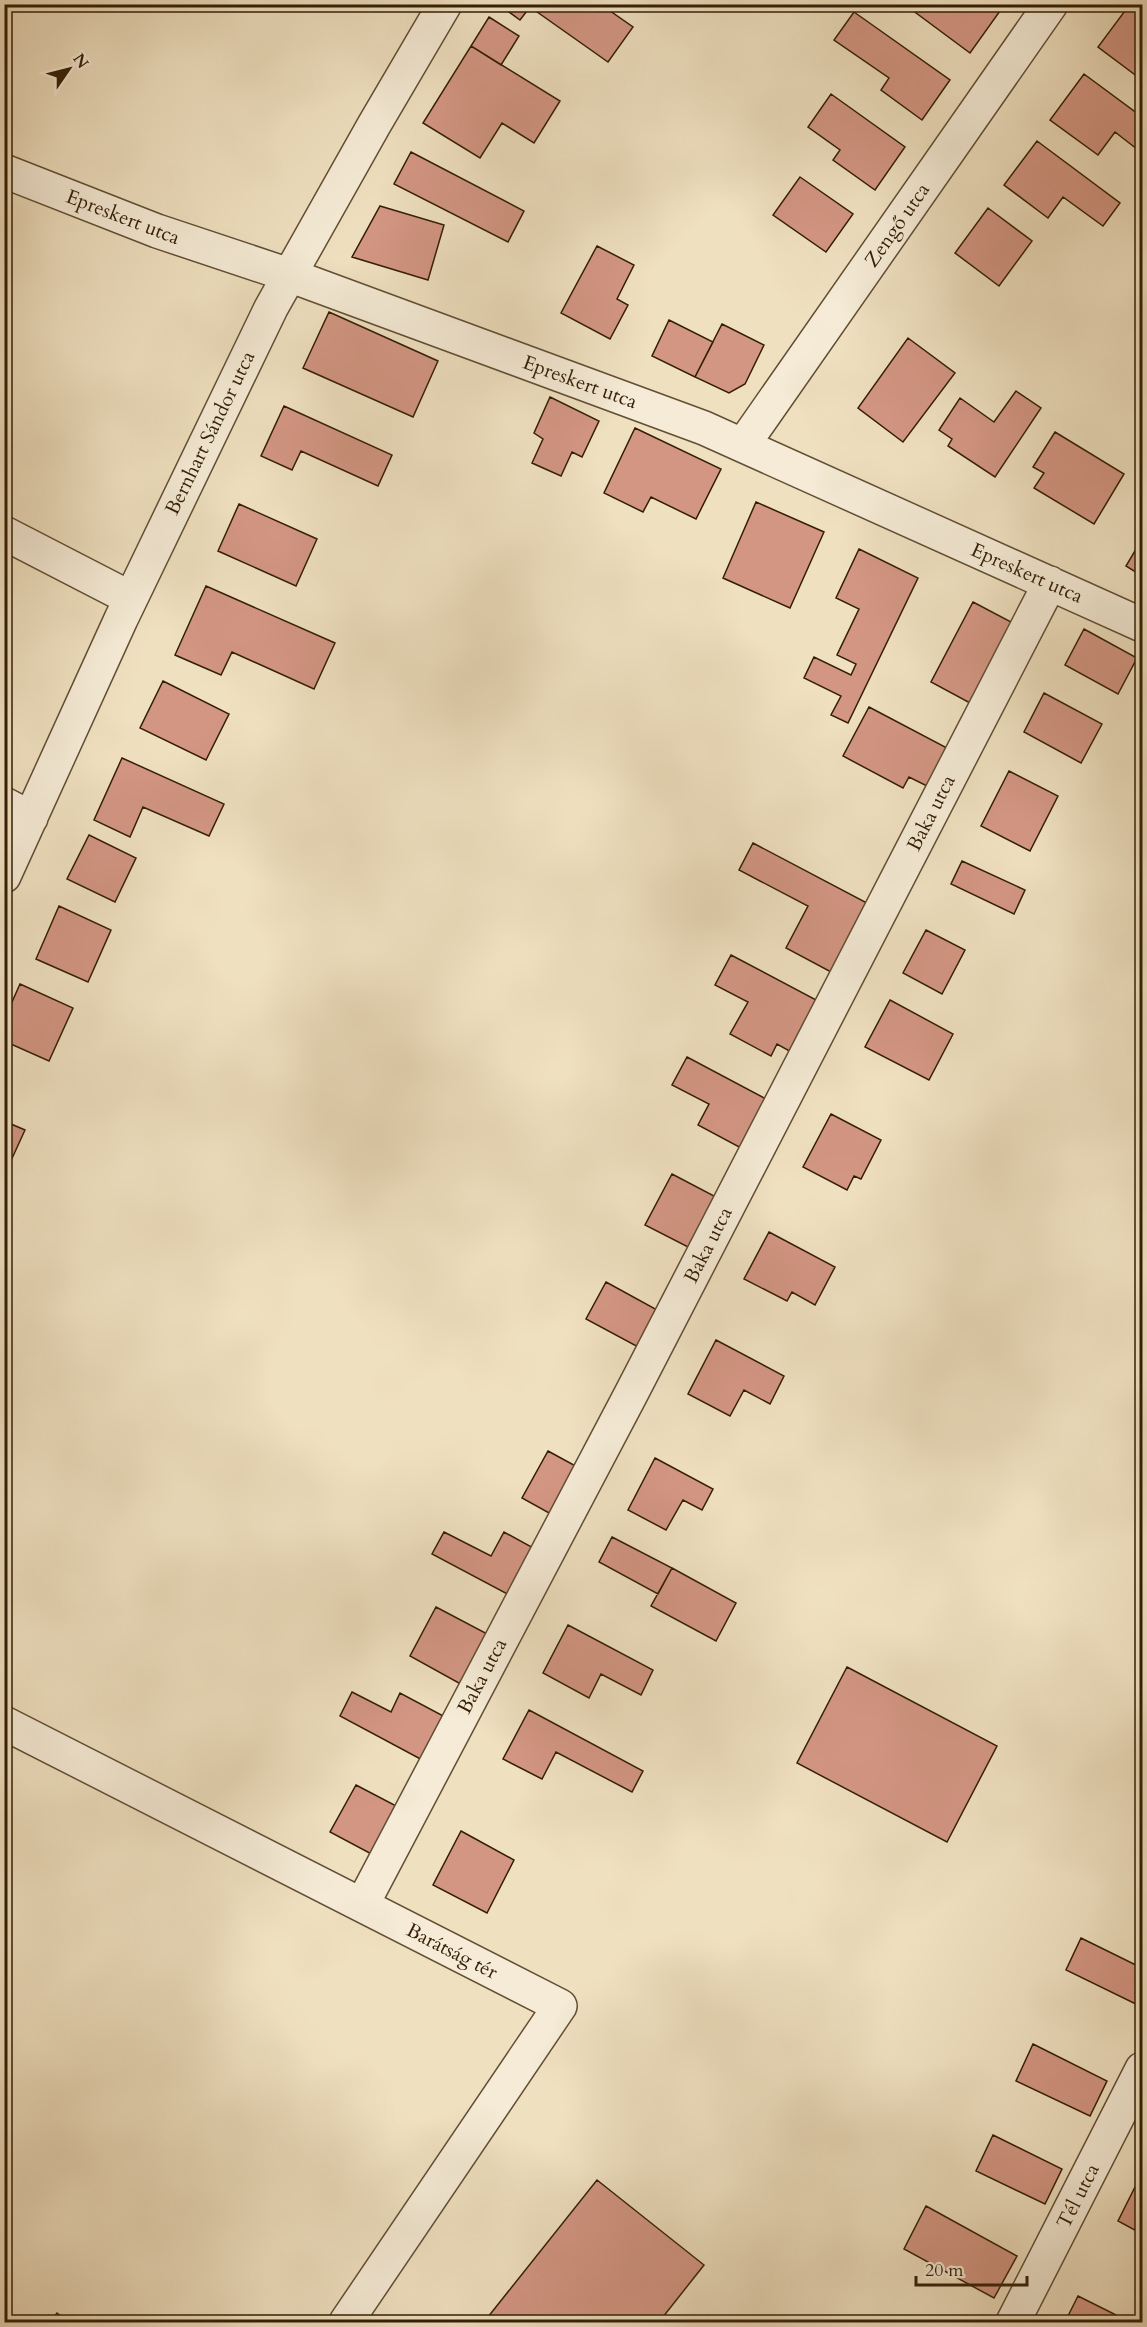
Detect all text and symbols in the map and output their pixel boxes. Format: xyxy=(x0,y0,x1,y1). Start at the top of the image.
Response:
north arrow xyxy=(39,39,99,99)
text: N xyxy=(67,49,94,73)
street label: Zengő utca xyxy=(858,177,936,273)
street label: Epreskert utca xyxy=(62,183,184,251)
street label: Bernhart Sándor utca xyxy=(159,346,262,519)
street label: Epreskert utca xyxy=(519,349,641,415)
street label: Epreskert utca xyxy=(967,536,1088,610)
street label: Baka utca xyxy=(900,770,962,856)
street label: Baka utca xyxy=(677,1202,739,1288)
street label: Baka utca xyxy=(451,1633,513,1719)
street label: Barátság tér xyxy=(402,1916,503,1986)
street label: Tél utca xyxy=(1050,2159,1106,2233)
scale bar xyxy=(916,2249,1027,2287)
text: 20 m xyxy=(925,2258,964,2283)

